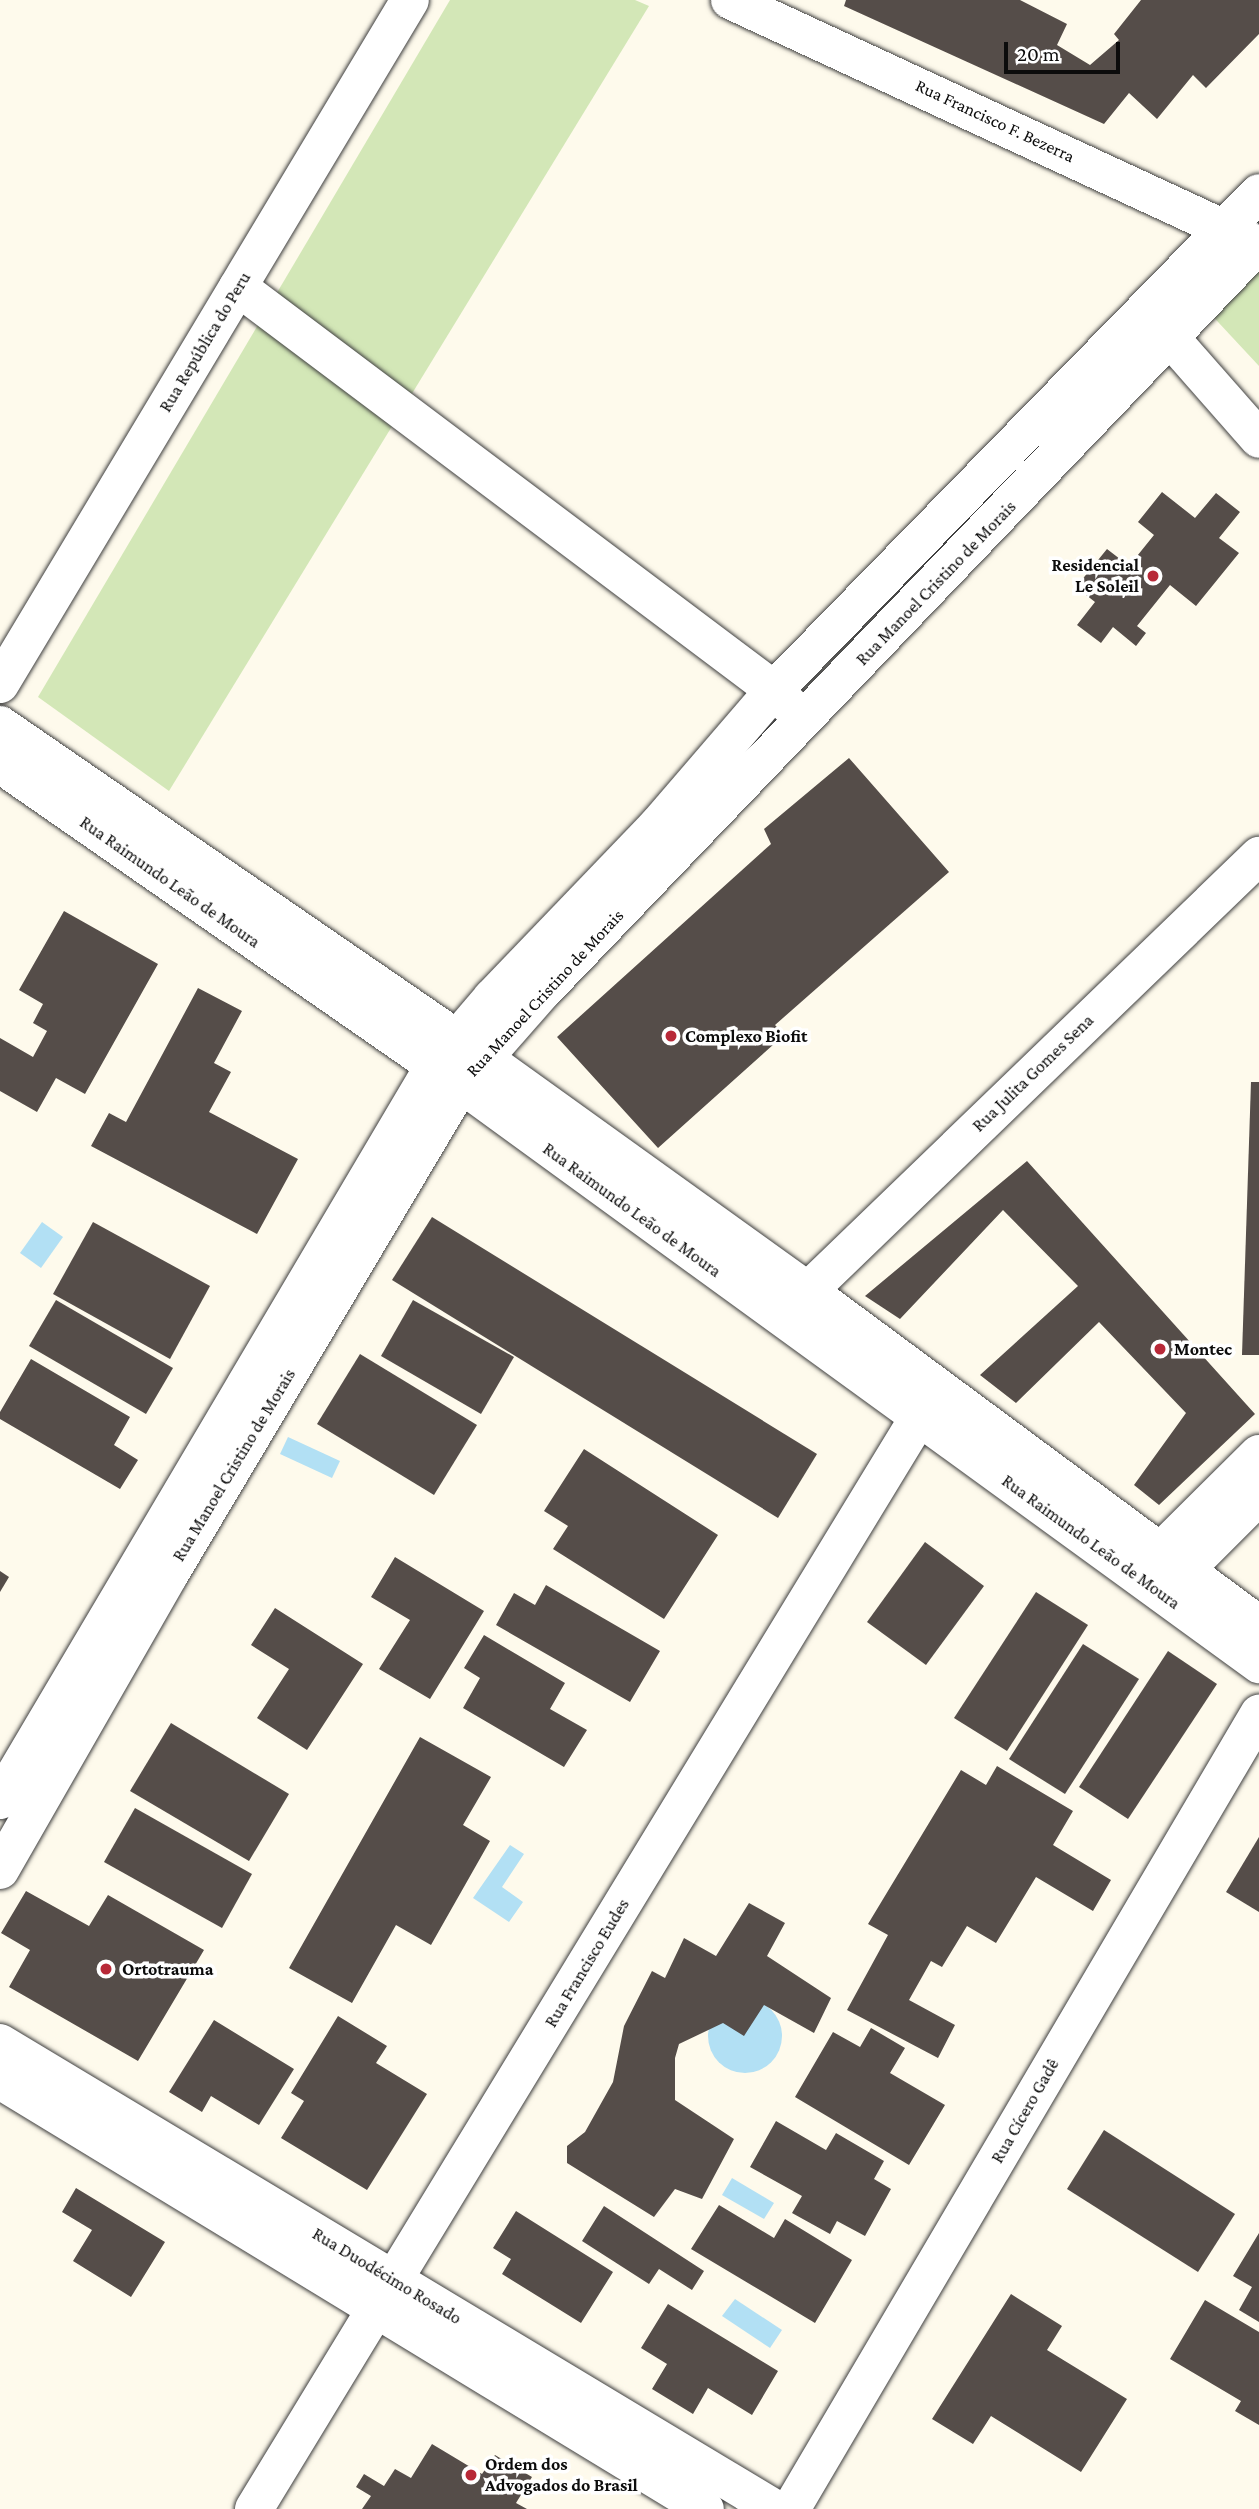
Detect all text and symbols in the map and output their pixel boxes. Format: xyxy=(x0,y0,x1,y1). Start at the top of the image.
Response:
scale bar xyxy=(1007,28,1122,72)
text: 20 m xyxy=(1017,42,1060,66)
street label: Rua Francisco F. Bezerra xyxy=(912,75,1078,167)
street label: Rua República do Peru xyxy=(155,268,255,416)
street label: Rua Manoel Cristino de Morais xyxy=(851,496,1021,670)
place label: Residencial Le Soleil xyxy=(1052,555,1139,598)
marker: Residencial Le Soleil xyxy=(1145,568,1161,584)
street label: Rua Raimundo Leão de Moura xyxy=(76,811,264,953)
street label: Rua Manoel Cristino de Morais xyxy=(462,905,628,1081)
street label: Rua Julita Gomes Sena xyxy=(968,1010,1098,1136)
place label: Complexo Biofit xyxy=(685,1025,807,1047)
marker: Complexo Biofit xyxy=(663,1028,679,1044)
street label: Rua Raimundo Leão de Moura xyxy=(539,1138,725,1282)
place label: Montec xyxy=(1174,1338,1232,1360)
marker: Montec xyxy=(1152,1341,1168,1357)
street label: Rua Manoel Cristino de Morais xyxy=(168,1365,300,1565)
street label: Rua Raimundo Leão de Moura xyxy=(998,1470,1184,1614)
street label: Rua Francisco Eudes xyxy=(540,1895,634,2031)
place label: Ortotrauma xyxy=(122,1958,214,1980)
marker: Ortotrauma xyxy=(96,1959,116,1979)
street label: Rua Cícero Gadê xyxy=(986,2055,1064,2167)
street label: Rua Duodécimo Rosado xyxy=(308,2223,466,2329)
place label: Ordem dos Advogados do Brasil xyxy=(485,2454,638,2496)
marker: Ordem dos Advogados do Brasil xyxy=(463,2467,479,2483)

